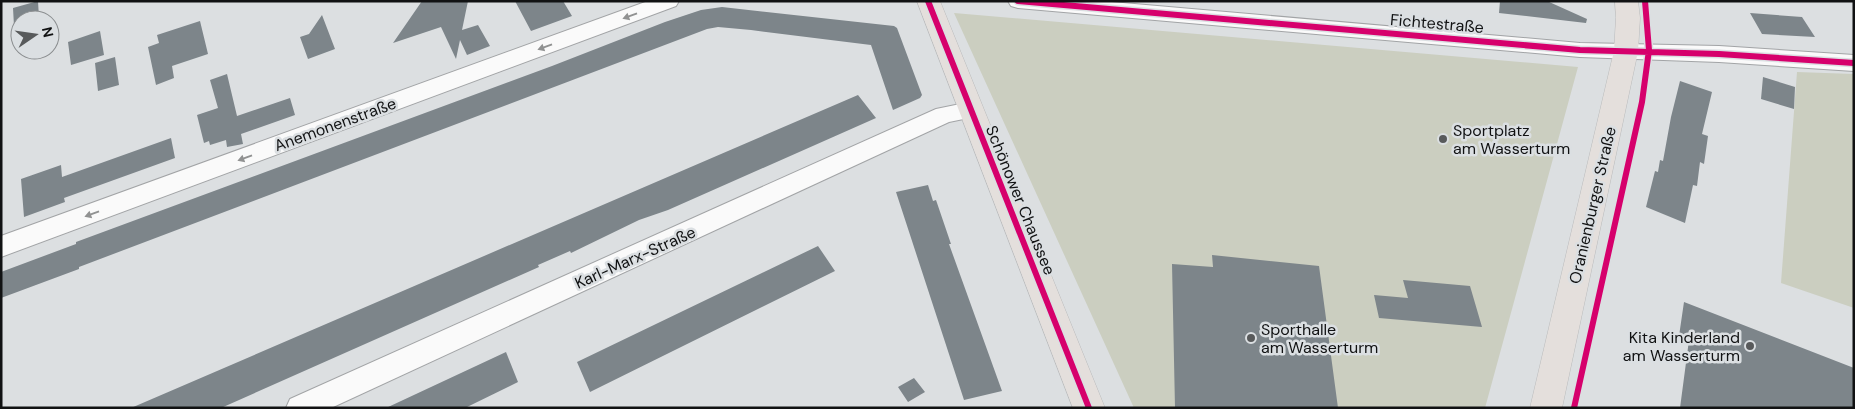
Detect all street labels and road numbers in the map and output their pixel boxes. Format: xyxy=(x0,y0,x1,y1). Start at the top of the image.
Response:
street label: Fichtestraße xyxy=(1389,9,1485,38)
street label: Anemonenstraße xyxy=(271,93,399,156)
street label: Schönower Chaussee xyxy=(981,122,1060,278)
street label: Oranienburger Straße xyxy=(1564,124,1621,286)
street label: Karl-Marx-Straße xyxy=(571,221,699,294)

